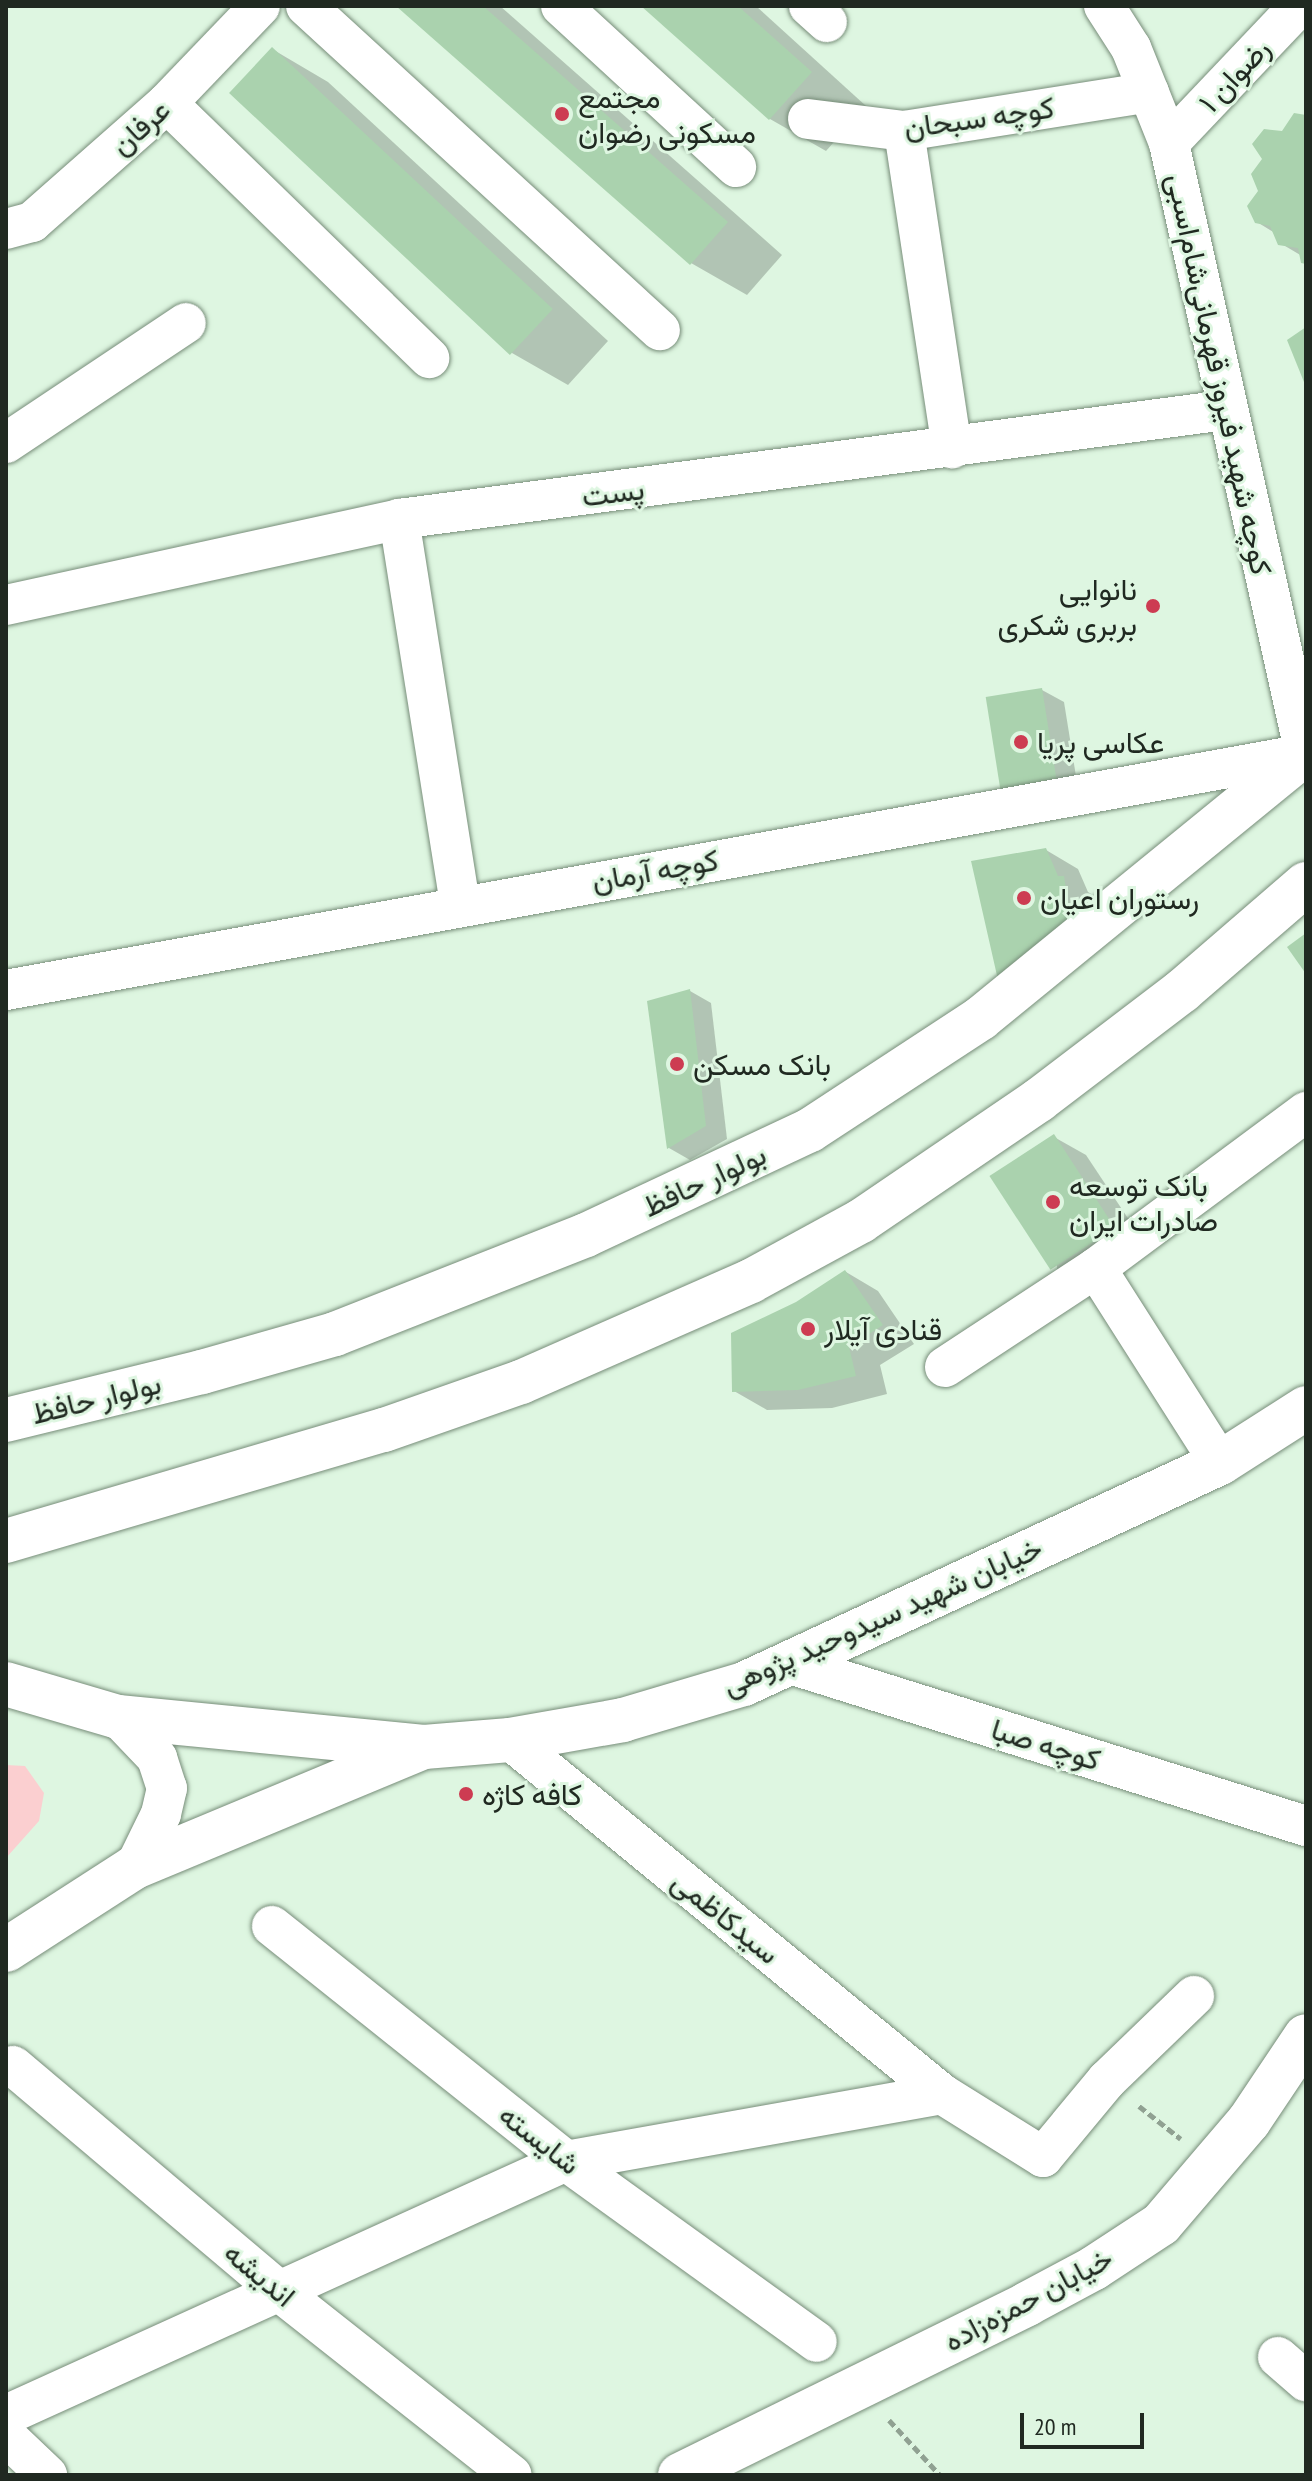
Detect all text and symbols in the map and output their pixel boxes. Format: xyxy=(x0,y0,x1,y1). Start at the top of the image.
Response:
street label: رضوان ۱ xyxy=(1191,30,1277,120)
place label: مجتمع مسکونی رضوان xyxy=(578,79,756,150)
street label: کوچه سبحان xyxy=(902,89,1056,145)
street label: عرفان xyxy=(103,91,177,163)
marker: مجتمع مسکونی رضوان xyxy=(553,105,571,123)
street label: کوچه شهید فیروز قهرمانی‌شام‌اسبی xyxy=(1160,170,1280,578)
street label: پست xyxy=(580,470,646,514)
place label: نانوایی بربری شکری xyxy=(998,571,1137,642)
marker: نانوایی بربری شکری xyxy=(1144,597,1162,615)
place label: عکاسی پریا xyxy=(1037,724,1164,760)
marker: عکاسی پریا xyxy=(1012,733,1030,751)
street label: کوچه آرمان xyxy=(589,841,721,899)
place label: رستوران اعیان xyxy=(1040,880,1199,916)
marker: رستوران اعیان xyxy=(1015,889,1033,907)
place label: بانک مسکن xyxy=(693,1046,831,1082)
marker: بانک مسکن xyxy=(668,1055,686,1073)
street label: بولوار حافظ xyxy=(636,1136,772,1224)
place label: بانک توسعه صادرات ایران xyxy=(1069,1167,1218,1238)
marker: بانک توسعه صادرات ایران xyxy=(1044,1193,1062,1211)
place label: قنادی آیلار xyxy=(824,1311,942,1347)
marker: قنادی آیلار xyxy=(799,1320,817,1338)
street label: بولوار حافظ xyxy=(27,1365,165,1431)
street label: خیابان شهید سیدوحید پژوهی xyxy=(717,1529,1047,1703)
street label: کوچه صبا xyxy=(987,1710,1105,1778)
place label: کافه کاژه xyxy=(482,1776,582,1812)
marker: کافه کاژه xyxy=(457,1785,475,1803)
street label: سیدکاظمی xyxy=(665,1863,787,1971)
street label: شایسته xyxy=(492,2096,588,2182)
street label: اندیشه xyxy=(217,2234,303,2314)
street label: خیابان حمزه‌زاده xyxy=(937,2239,1119,2359)
scale bar xyxy=(1024,2397,1148,2447)
text: 20 m xyxy=(1034,2411,1076,2442)

